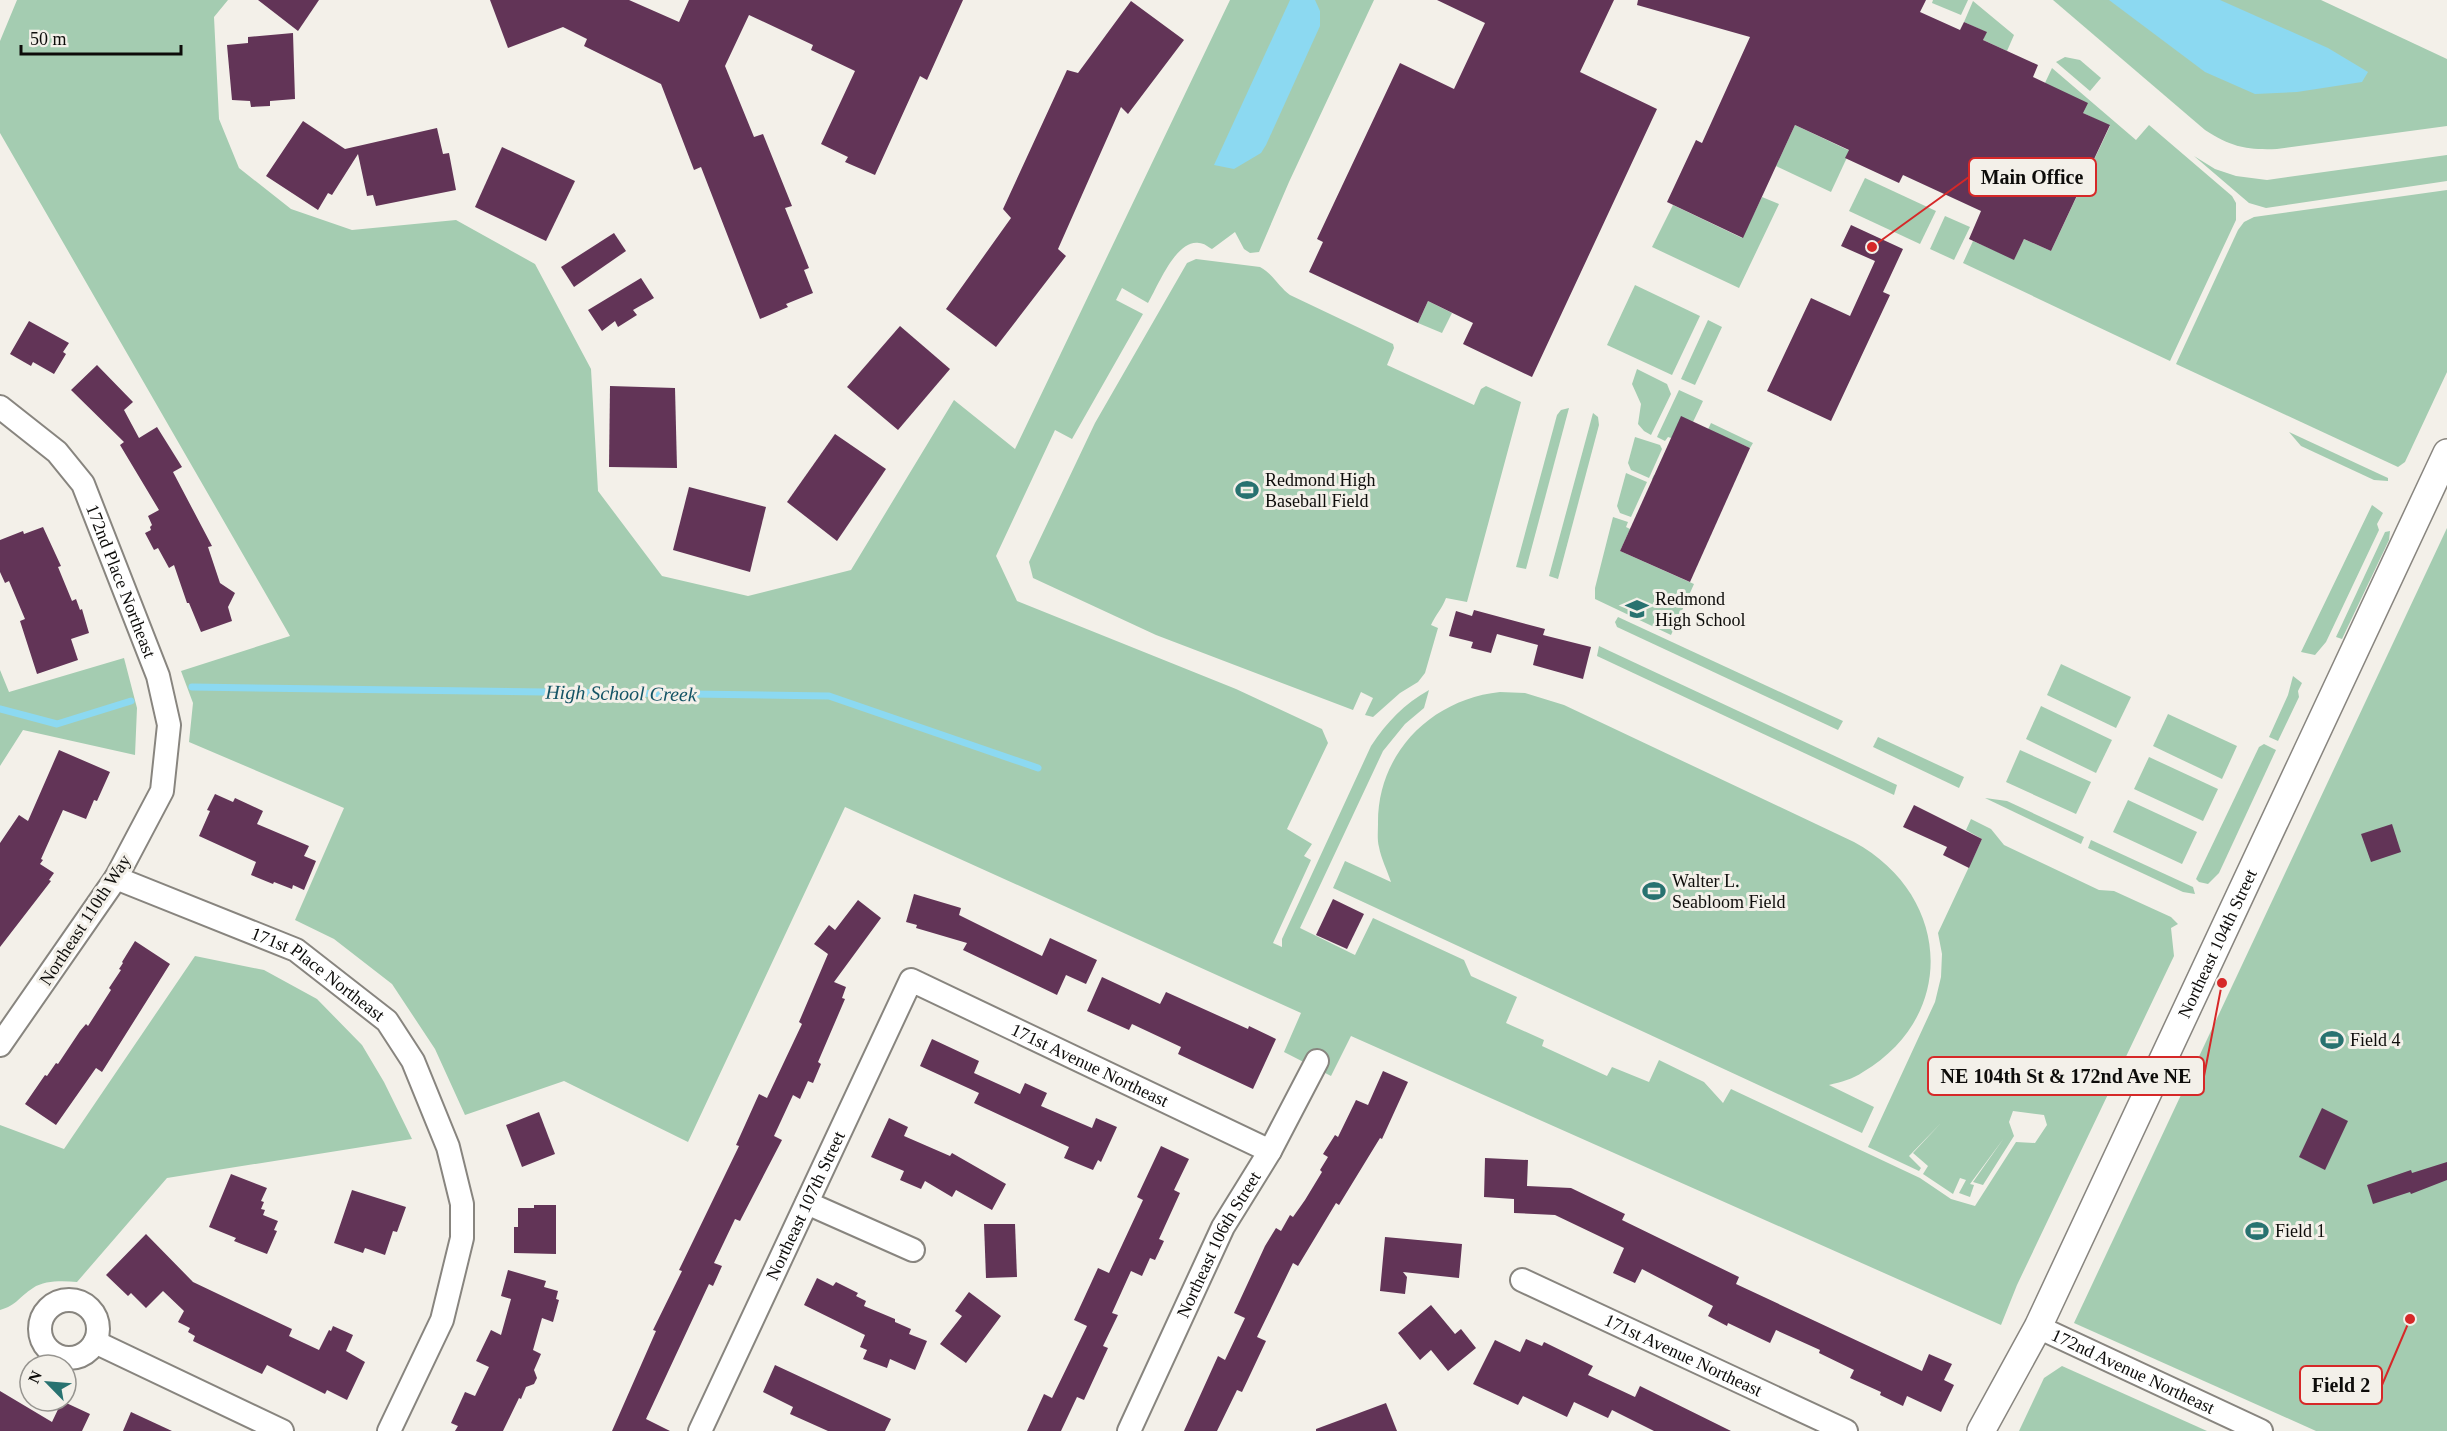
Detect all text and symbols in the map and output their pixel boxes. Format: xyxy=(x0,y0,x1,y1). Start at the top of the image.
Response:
scale bar xyxy=(21,18,182,56)
text: 50 m xyxy=(30,29,67,49)
callout: Main Office xyxy=(1969,158,2096,196)
text: Main Office xyxy=(1981,166,2083,188)
place label: Redmond High Baseball Field xyxy=(1265,470,1376,511)
sports icon: Redmond High Baseball Field xyxy=(1234,477,1260,503)
street label: 172nd Place Northeast xyxy=(82,501,160,661)
place label: Redmond High School xyxy=(1655,589,1746,630)
school or university icon: Redmond High School xyxy=(1624,596,1650,622)
water label: High School Creek xyxy=(544,681,698,706)
street label: Northeast 110th Way xyxy=(35,851,135,989)
street label: Northeast 104th Street xyxy=(2174,866,2261,1021)
place label: Walter L. Seabloom Field xyxy=(1672,871,1786,912)
sports icon: Walter L. Seabloom Field xyxy=(1641,878,1667,904)
street label: 171st Place Northeast xyxy=(248,923,389,1025)
street label: 171st Avenue Northeast xyxy=(1008,1019,1172,1111)
sports icon: Field 4 xyxy=(2319,1027,2345,1053)
place label: Field 4 xyxy=(2350,1030,2401,1050)
callout: NE 104th St & 172nd Ave NE xyxy=(1928,1057,2204,1095)
text: NE 104th St & 172nd Ave NE xyxy=(1941,1065,2191,1087)
street label: Northeast 107th Street xyxy=(762,1128,849,1283)
street label: Northeast 106th Street xyxy=(1173,1168,1265,1321)
sports icon: Field 1 xyxy=(2244,1218,2270,1244)
place label: Field 1 xyxy=(2275,1221,2326,1241)
street label: 171st Avenue Northeast xyxy=(1601,1310,1765,1401)
street label: 172nd Avenue Northeast xyxy=(2048,1325,2218,1418)
north arrow xyxy=(18,1353,78,1413)
callout: Field 2 xyxy=(2300,1366,2382,1404)
text: N xyxy=(25,1368,45,1386)
text: Field 2 xyxy=(2312,1374,2370,1396)

